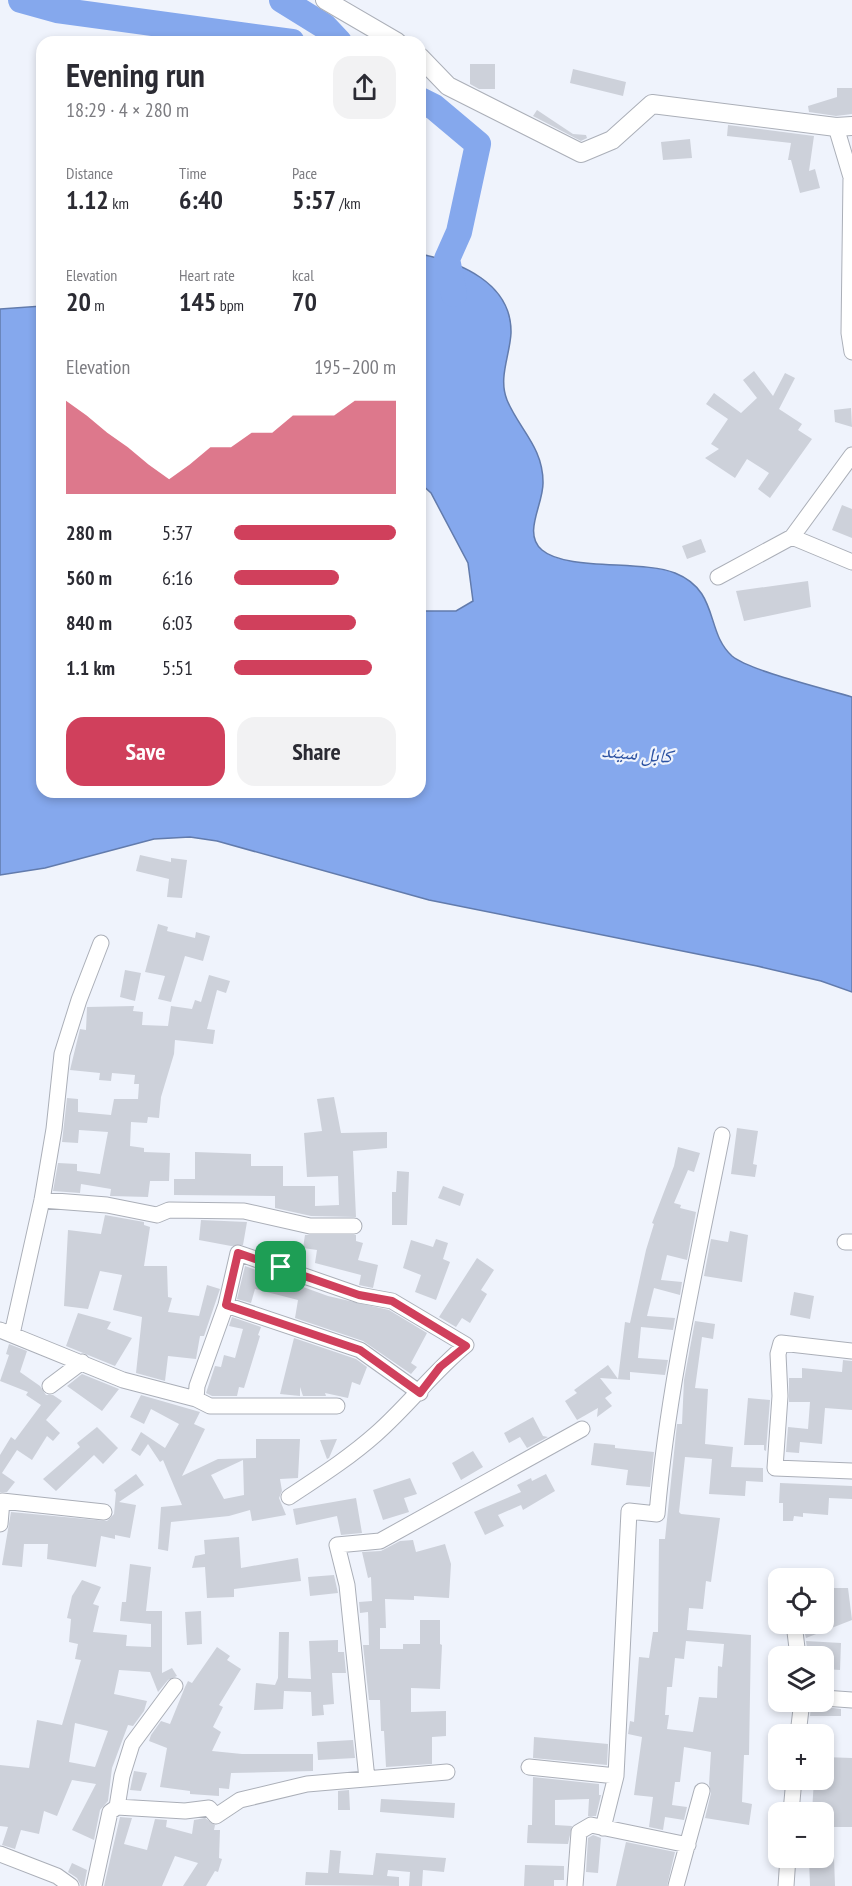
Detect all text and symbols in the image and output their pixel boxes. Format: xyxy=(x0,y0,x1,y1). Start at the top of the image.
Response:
text: Evening run xyxy=(66,53,205,96)
button: share xyxy=(333,56,396,119)
text: 18:29 · 4 × 280 m xyxy=(66,97,189,123)
text: Distance xyxy=(66,163,113,183)
text: Time xyxy=(179,163,207,183)
text: Pace xyxy=(292,163,317,183)
text: 1.12 xyxy=(66,183,109,216)
text: 6:40 xyxy=(179,183,223,216)
text: 5:57 xyxy=(292,183,336,216)
text: km xyxy=(109,193,129,213)
text: /km xyxy=(336,193,361,213)
text: Elevation xyxy=(66,265,117,285)
text: Heart rate xyxy=(179,265,235,285)
text: kcal xyxy=(292,265,314,285)
text: 20 xyxy=(66,285,91,318)
text: 145 xyxy=(179,285,216,318)
text: 70 xyxy=(292,285,317,318)
text: m xyxy=(91,295,105,315)
text: bpm xyxy=(216,295,244,315)
text: Elevation xyxy=(66,354,130,380)
text: 195–200 m xyxy=(314,354,396,380)
text: 280 m xyxy=(66,520,112,546)
text: 5:37 xyxy=(162,520,193,546)
text: 560 m xyxy=(66,565,112,591)
text: 6:16 xyxy=(162,565,193,591)
text: 840 m xyxy=(66,610,112,636)
text: 6:03 xyxy=(162,610,193,636)
text: 1.1 km xyxy=(66,655,115,681)
text: 5:51 xyxy=(162,655,193,681)
button: Save xyxy=(66,717,225,786)
button: Share xyxy=(237,717,396,786)
water label: کابل سيند xyxy=(601,737,677,769)
pin xyxy=(255,1241,306,1292)
icon: arrive xyxy=(264,1250,297,1283)
map controls xyxy=(768,1568,834,1868)
button: locate xyxy=(768,1568,834,1634)
button: layers xyxy=(768,1646,834,1712)
button: + xyxy=(768,1724,834,1790)
button: − xyxy=(768,1802,834,1868)

